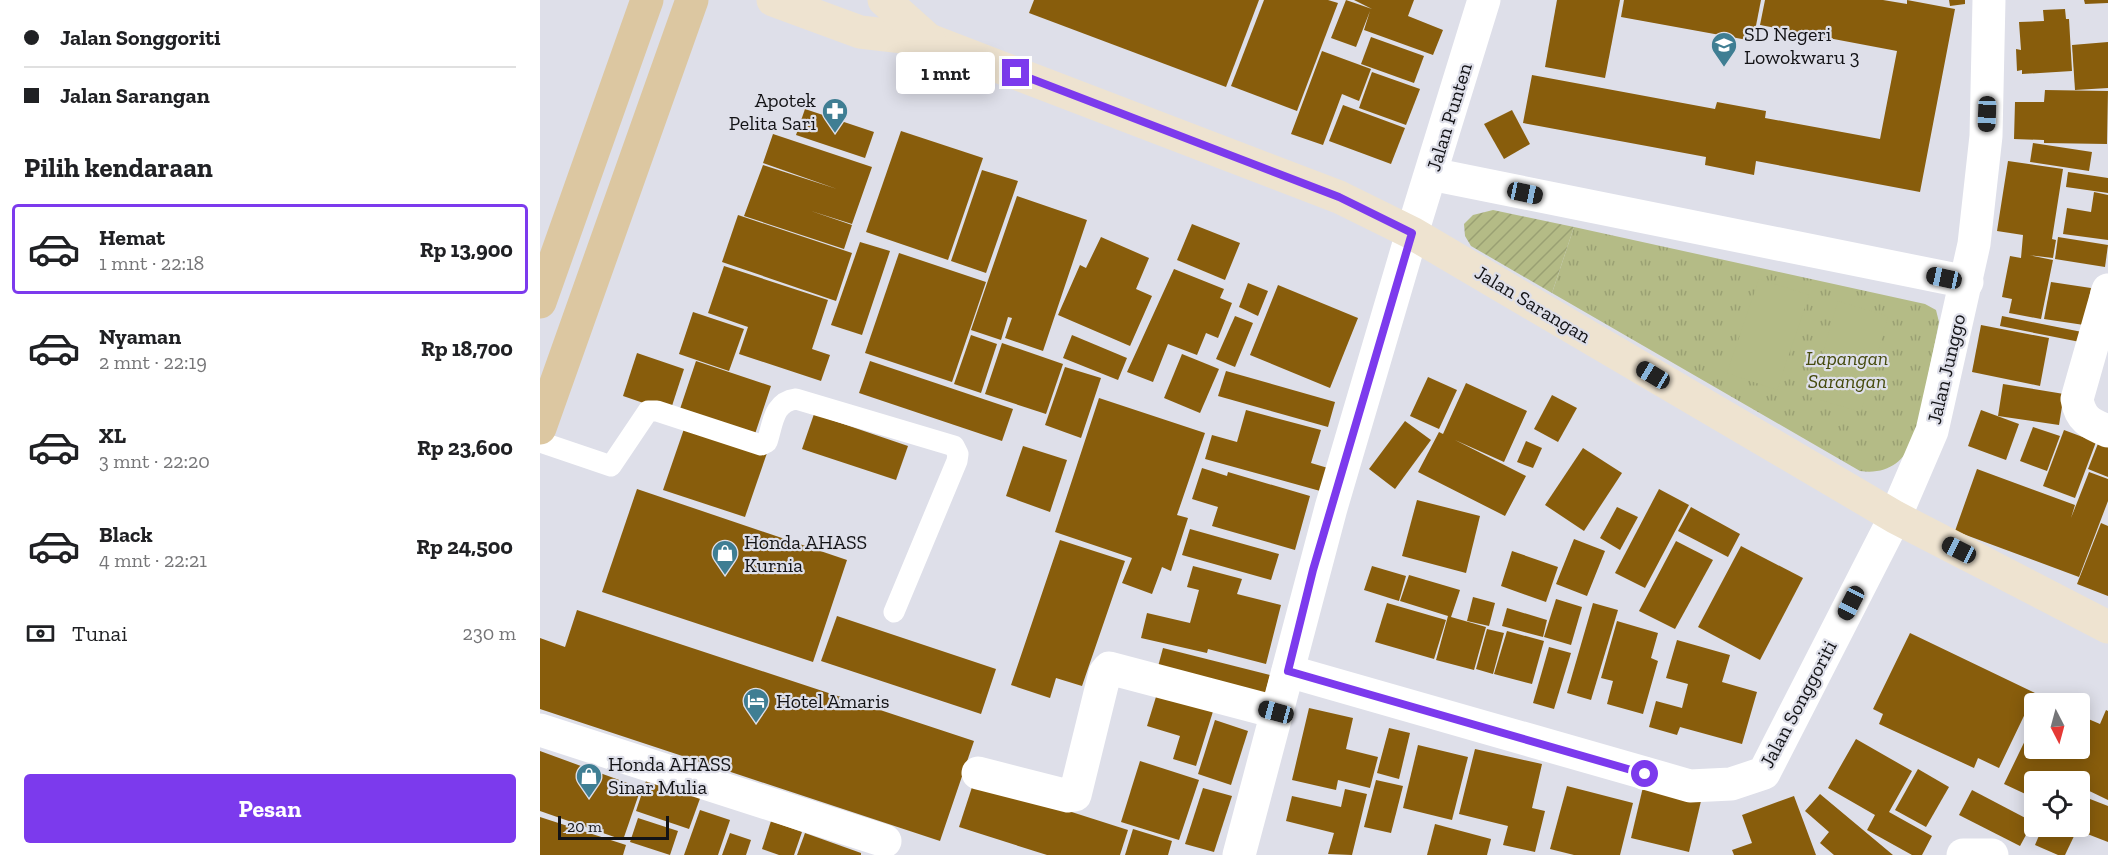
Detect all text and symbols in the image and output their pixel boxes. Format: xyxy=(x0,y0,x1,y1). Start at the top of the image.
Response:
place label: SD Negeri Lowokwaru 3 xyxy=(1744,22,1860,69)
text: Jalan Songgoriti xyxy=(60,24,221,51)
school or university icon: SD Negeri Lowokwaru 3 xyxy=(1709,30,1739,68)
callout: 1 mnt xyxy=(896,52,995,94)
route end xyxy=(1002,59,1029,86)
street label: Jalan Punten xyxy=(1421,60,1477,174)
text: 1 mnt xyxy=(921,61,970,85)
text: Jalan Sarangan xyxy=(60,82,210,109)
place label: Apotek Pelita Sari xyxy=(729,88,817,135)
pharmacy icon: Apotek Pelita Sari xyxy=(820,96,850,134)
car xyxy=(1977,96,1997,132)
text: Pilih kendaraan xyxy=(24,152,213,184)
car xyxy=(1506,180,1544,206)
icon: car xyxy=(27,222,81,276)
text: Hemat xyxy=(99,224,165,251)
text: Rp 13,900 xyxy=(420,236,513,263)
text: 1 mnt · 22:18 xyxy=(99,251,204,275)
street label: Jalan Sarangan xyxy=(1471,260,1596,348)
car xyxy=(1925,265,1963,291)
street label: Jalan Junggo xyxy=(1922,312,1970,426)
icon: car xyxy=(27,321,81,375)
text: Nyaman xyxy=(99,323,181,350)
text: Rp 18,700 xyxy=(421,335,513,362)
park label: Lapangan Sarangan xyxy=(1806,346,1888,393)
text: 2 mnt · 22:19 xyxy=(99,350,207,374)
car xyxy=(1633,358,1673,392)
icon: car xyxy=(27,420,81,474)
text: XL xyxy=(99,422,126,449)
text: Rp 23,600 xyxy=(417,434,513,461)
text: 3 mnt · 22:20 xyxy=(99,449,210,473)
icon: car xyxy=(27,519,81,573)
text: Black xyxy=(99,521,153,548)
place label: Honda AHASS Kurnia xyxy=(744,530,867,577)
text: Rp 24,500 xyxy=(416,533,513,560)
car xyxy=(1939,534,1979,566)
shop icon: Honda AHASS Kurnia xyxy=(710,538,740,576)
text: 4 mnt · 22:21 xyxy=(99,548,207,572)
car xyxy=(1835,583,1867,623)
icon: cash xyxy=(24,617,57,650)
text: Tunai xyxy=(72,620,127,647)
text: 230 m xyxy=(463,621,516,645)
street label: Jalan Songgoriti xyxy=(1754,636,1842,772)
hotel icon: Hotel Amaris xyxy=(741,686,771,724)
place label: Hotel Amaris xyxy=(776,689,890,713)
north arrow xyxy=(2024,693,2090,759)
map controls xyxy=(2024,693,2090,837)
car xyxy=(1256,699,1296,725)
place label: Honda AHASS Sinar Mulia xyxy=(608,752,731,799)
route start xyxy=(1631,760,1658,787)
shop icon: Honda AHASS Sinar Mulia xyxy=(574,761,604,799)
button: locate xyxy=(2024,771,2090,837)
button: Pesan xyxy=(24,774,516,843)
scale bar xyxy=(558,813,669,840)
text: 20 m xyxy=(567,817,602,836)

